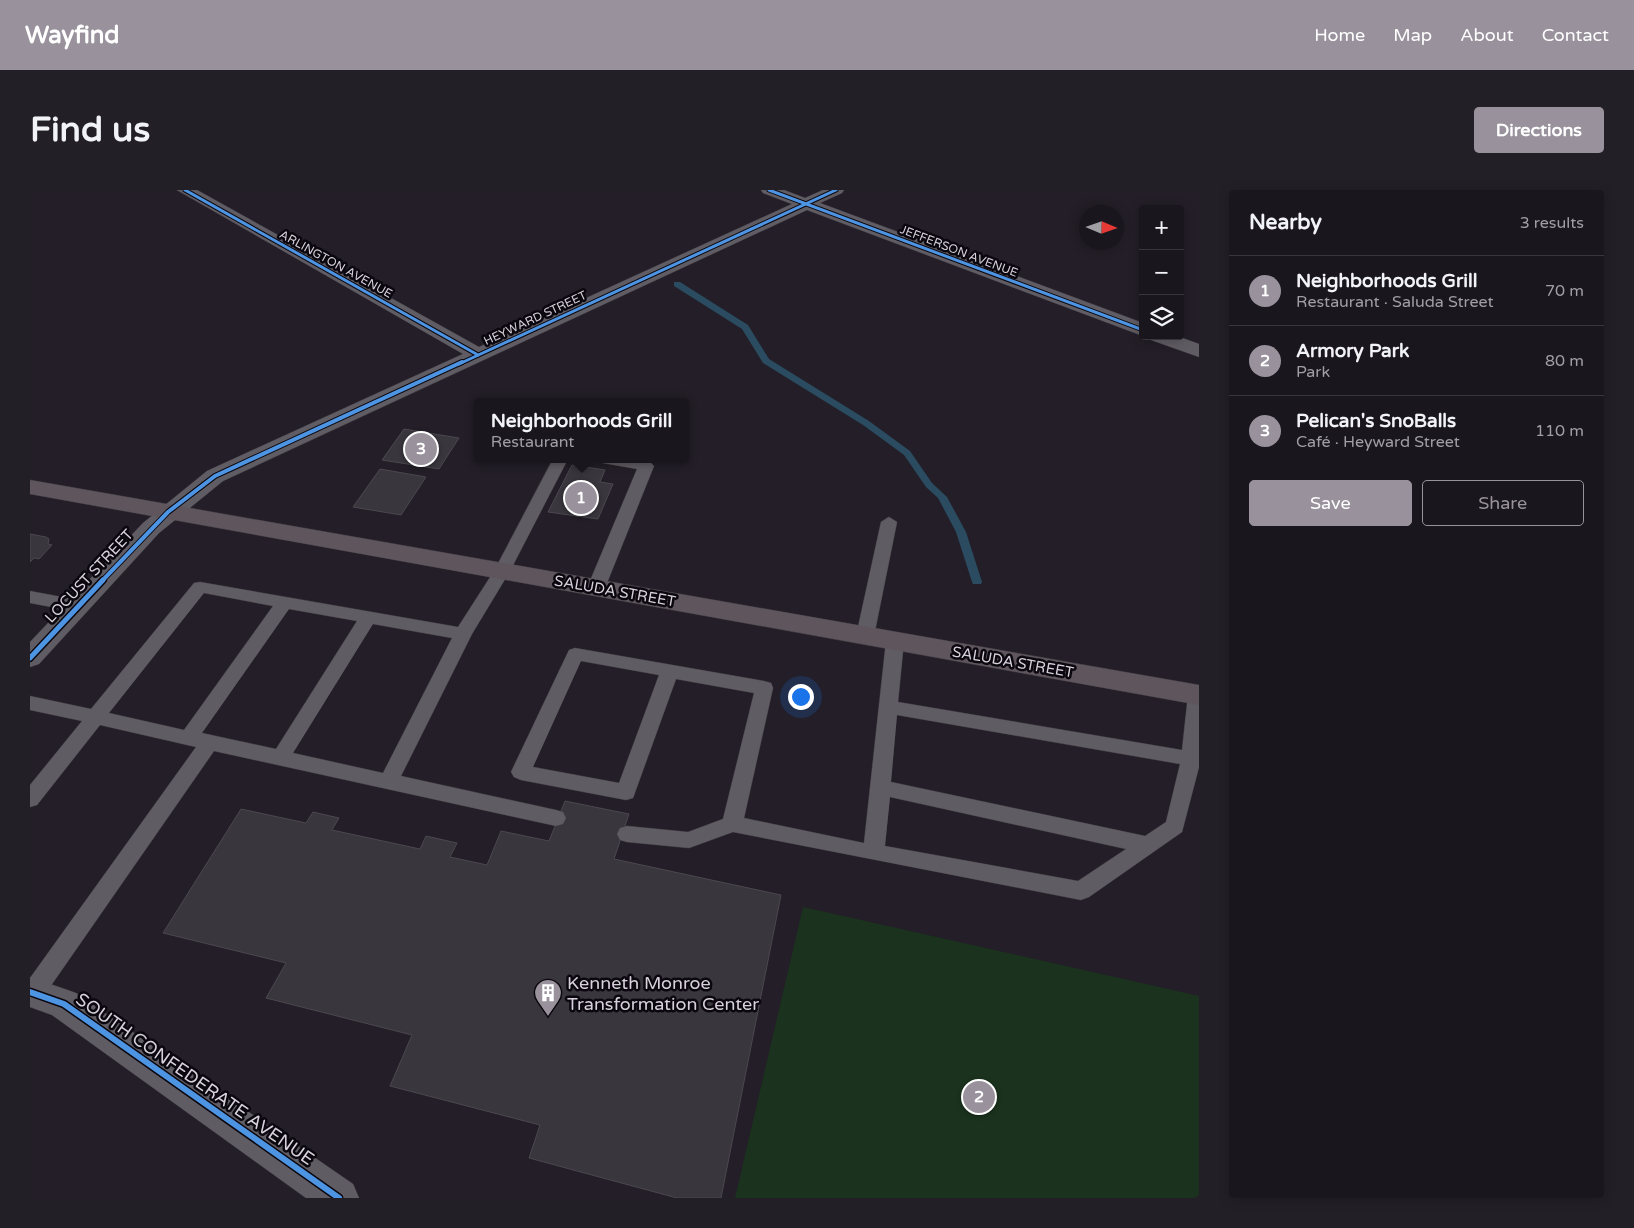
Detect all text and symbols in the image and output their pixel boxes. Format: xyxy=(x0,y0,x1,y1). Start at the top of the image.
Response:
text: Wayfind xyxy=(25,21,120,50)
text: Home xyxy=(1314,24,1365,46)
text: Map xyxy=(1393,24,1432,46)
text: About xyxy=(1460,24,1514,46)
text: Contact xyxy=(1542,24,1609,46)
button: Directions xyxy=(1474,107,1604,153)
text: Find us xyxy=(30,109,150,151)
north arrow xyxy=(1079,205,1124,250)
map controls xyxy=(1139,205,1184,340)
button: + xyxy=(1139,205,1184,250)
text: Nearby xyxy=(1249,210,1322,235)
text: 3 results xyxy=(1520,213,1584,233)
street label: JEFFERSON AVENUE xyxy=(898,222,1020,280)
street label: ARLINGTON AVENUE xyxy=(277,227,395,301)
button: − xyxy=(1139,250,1184,295)
text: Neighborhoods Grill xyxy=(1296,270,1477,292)
text: 1 xyxy=(1260,281,1270,301)
text: 70 m xyxy=(1545,281,1584,301)
street label: HEYWARD STREET xyxy=(481,288,589,348)
text: Restaurant · Saluda Street xyxy=(1296,292,1494,312)
button: layers xyxy=(1139,295,1184,340)
text: Armory Park xyxy=(1296,340,1409,362)
text: 2 xyxy=(1260,351,1270,371)
text: 80 m xyxy=(1545,351,1584,371)
text: Park xyxy=(1296,362,1330,382)
popup xyxy=(474,398,689,463)
text: Neighborhoods Grill xyxy=(491,410,672,432)
text: Pelican's SnoBalls xyxy=(1296,410,1456,432)
text: 3 xyxy=(1260,421,1270,441)
text: 110 m xyxy=(1535,421,1584,441)
pin: 3 xyxy=(405,430,437,468)
text: Restaurant xyxy=(491,432,574,452)
text: Café · Heyward Street xyxy=(1296,432,1460,452)
pin: 1 xyxy=(565,479,597,517)
button: Save xyxy=(1249,480,1412,526)
button: Share xyxy=(1422,480,1584,526)
street label: LOCUST STREET xyxy=(41,526,137,626)
street label: SALUDA STREET xyxy=(553,571,677,611)
street label: SALUDA STREET xyxy=(951,642,1075,682)
your location xyxy=(788,684,814,710)
place label: Kenneth Monroe Transformation Center xyxy=(567,972,759,1015)
building icon: Kenneth Monroe Transformation Center xyxy=(533,978,563,1017)
street label: SOUTH CONFEDERATE AVENUE xyxy=(72,988,318,1170)
pin: 2 xyxy=(963,1078,995,1116)

